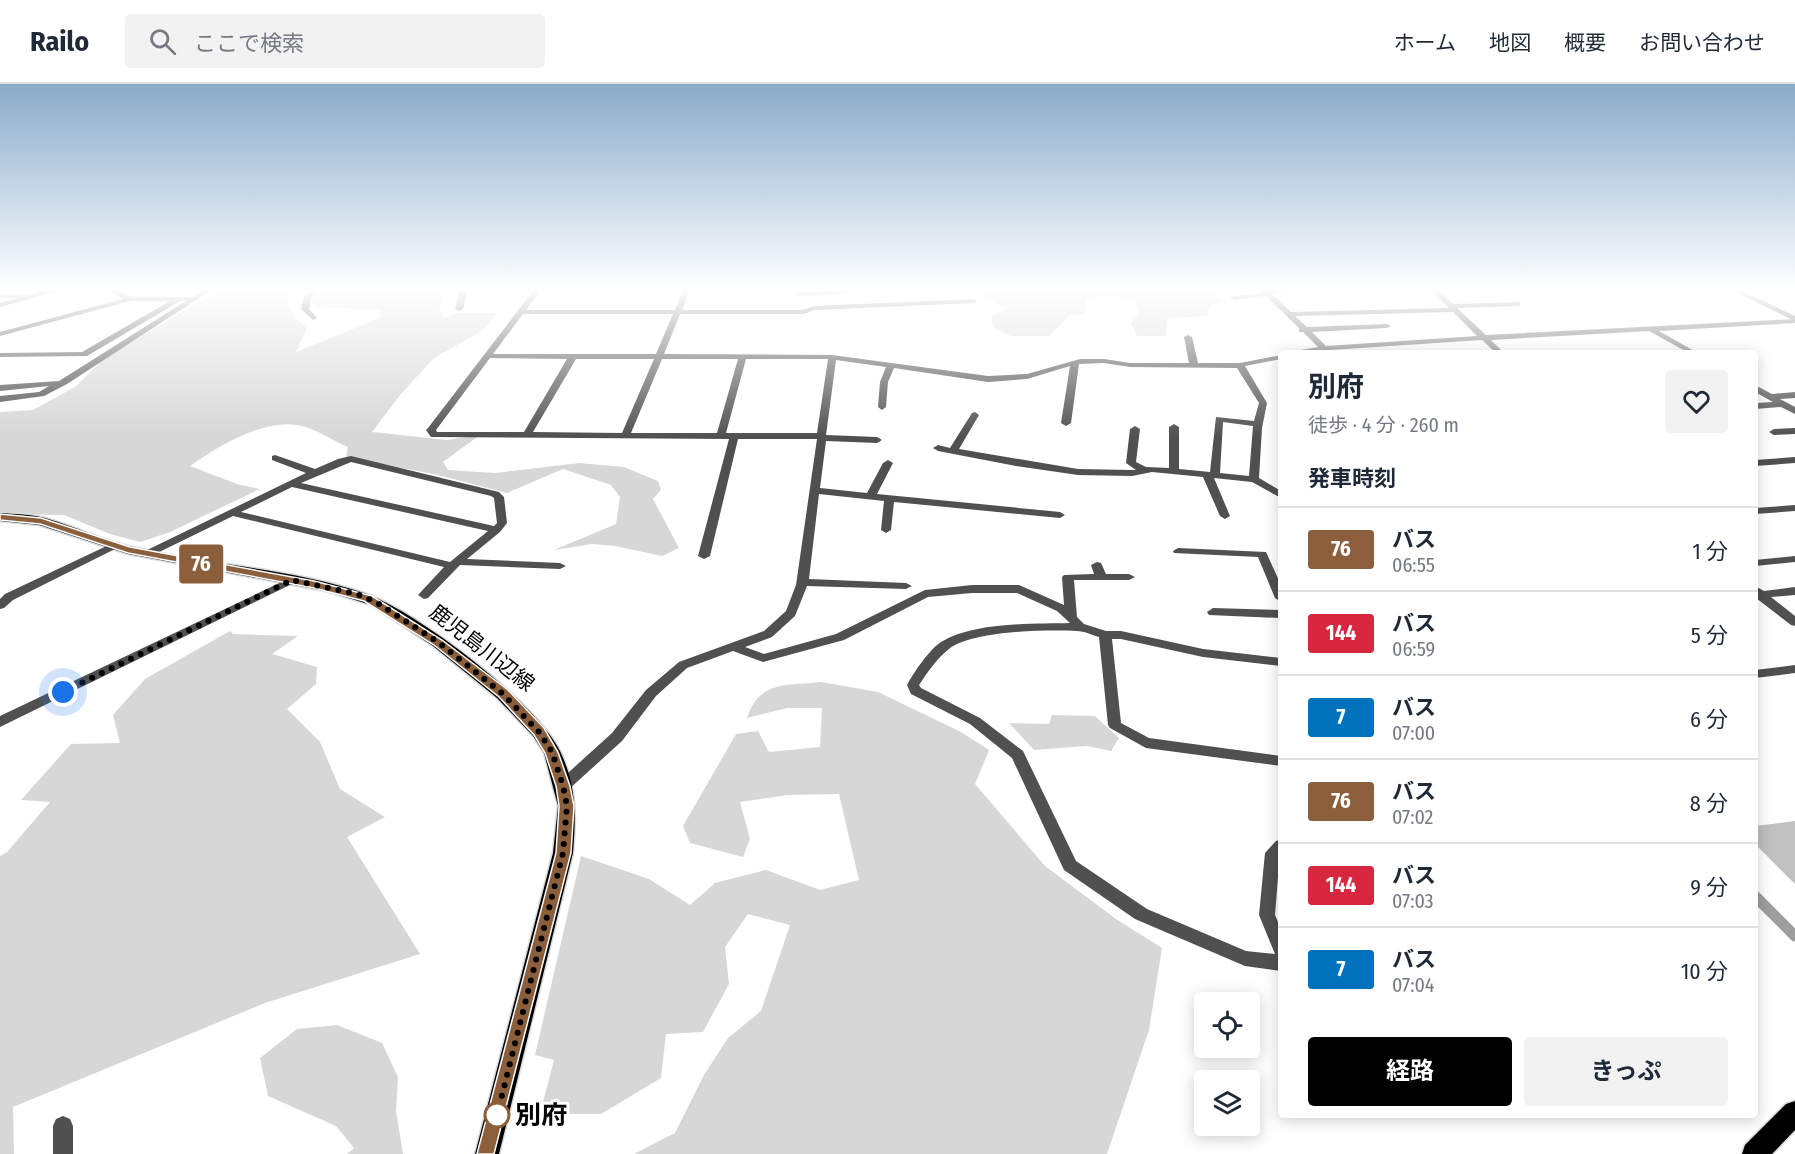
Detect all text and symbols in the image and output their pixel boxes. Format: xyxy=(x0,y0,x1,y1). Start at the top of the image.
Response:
search box xyxy=(125,14,545,68)
text: Railo xyxy=(30,25,89,58)
icon: search xyxy=(146,25,179,58)
text: ここで検索 xyxy=(194,30,304,57)
text: ホーム xyxy=(1394,30,1456,56)
text: 地図 xyxy=(1489,30,1531,56)
text: 概要 xyxy=(1564,30,1606,56)
text: お問い合わせ xyxy=(1639,30,1765,56)
text: 別府 xyxy=(1308,370,1364,403)
button: heart xyxy=(1665,370,1728,433)
text: 徒歩 · 4 分 · 260 m xyxy=(1308,413,1459,437)
text: 発車時刻 xyxy=(1308,465,1396,492)
text: バス xyxy=(1392,526,1436,553)
text: 76 xyxy=(1331,536,1351,562)
text: 1 分 xyxy=(1692,538,1728,565)
line badge: 76 xyxy=(174,544,228,584)
text: 76 xyxy=(191,551,211,577)
text: 06:55 xyxy=(1392,553,1435,577)
street label: 鹿児島川辺線 xyxy=(424,599,540,697)
text: バス xyxy=(1392,610,1436,637)
text: 144 xyxy=(1326,620,1356,646)
text: 5 分 xyxy=(1691,622,1728,649)
text: 06:59 xyxy=(1392,637,1435,661)
your location xyxy=(48,677,78,707)
text: バス xyxy=(1392,694,1436,721)
text: 7 xyxy=(1337,704,1345,730)
text: 6 分 xyxy=(1690,706,1728,733)
text: 07:00 xyxy=(1392,721,1435,745)
text: バス xyxy=(1392,778,1436,805)
text: 76 xyxy=(1331,788,1351,814)
text: 8 分 xyxy=(1690,790,1728,817)
text: 07:02 xyxy=(1392,805,1433,829)
text: バス xyxy=(1392,862,1436,889)
text: 144 xyxy=(1326,872,1356,898)
text: 9 分 xyxy=(1690,874,1728,901)
text: 07:03 xyxy=(1392,889,1434,913)
text: バス xyxy=(1392,946,1436,973)
text: 7 xyxy=(1337,956,1345,982)
text: 10 分 xyxy=(1681,958,1728,985)
text: 07:04 xyxy=(1392,973,1435,997)
map controls xyxy=(1194,992,1260,1136)
button: locate xyxy=(1194,992,1260,1058)
button: 経路 xyxy=(1308,1037,1512,1106)
button: きっぷ xyxy=(1524,1037,1728,1106)
button: layers xyxy=(1194,1070,1260,1136)
place label: 別府 xyxy=(515,1100,567,1131)
marker: 別府 xyxy=(484,1102,510,1128)

